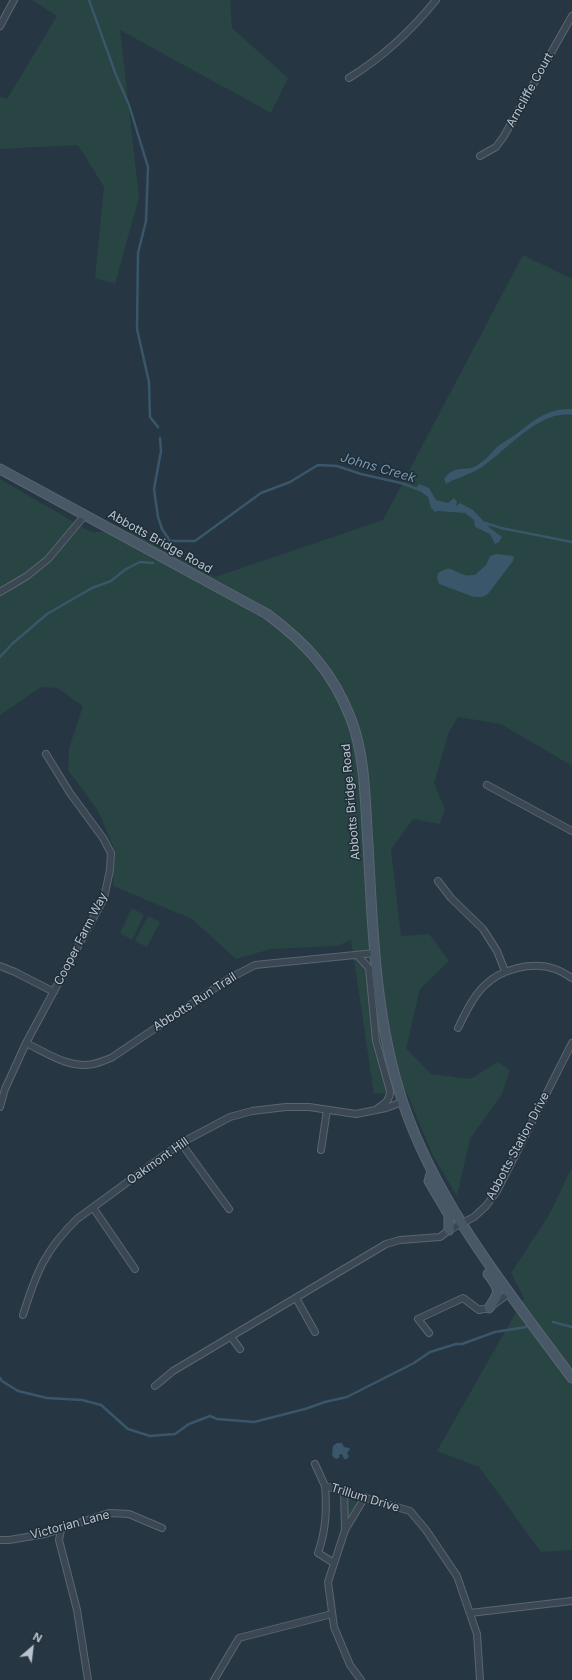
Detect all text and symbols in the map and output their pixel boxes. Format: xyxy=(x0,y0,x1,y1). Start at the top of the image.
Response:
street label: Arncliffe Court xyxy=(504,50,556,130)
water label: Johns Creek xyxy=(339,450,417,486)
street label: Abbotts Bridge Road xyxy=(105,507,215,577)
street label: Abbotts Bridge Road xyxy=(339,743,363,861)
street label: Cooper Farm Way xyxy=(51,890,111,988)
street label: Abbotts Run Trail xyxy=(151,970,239,1034)
street label: Abbotts Station Drive xyxy=(483,1090,553,1202)
street label: Oakmont Hill xyxy=(124,1134,192,1188)
street label: Trillum Drive xyxy=(329,1481,401,1515)
street label: Victorian Lane xyxy=(29,1508,111,1542)
north arrow xyxy=(12,1628,52,1668)
text: N xyxy=(31,1629,45,1646)

